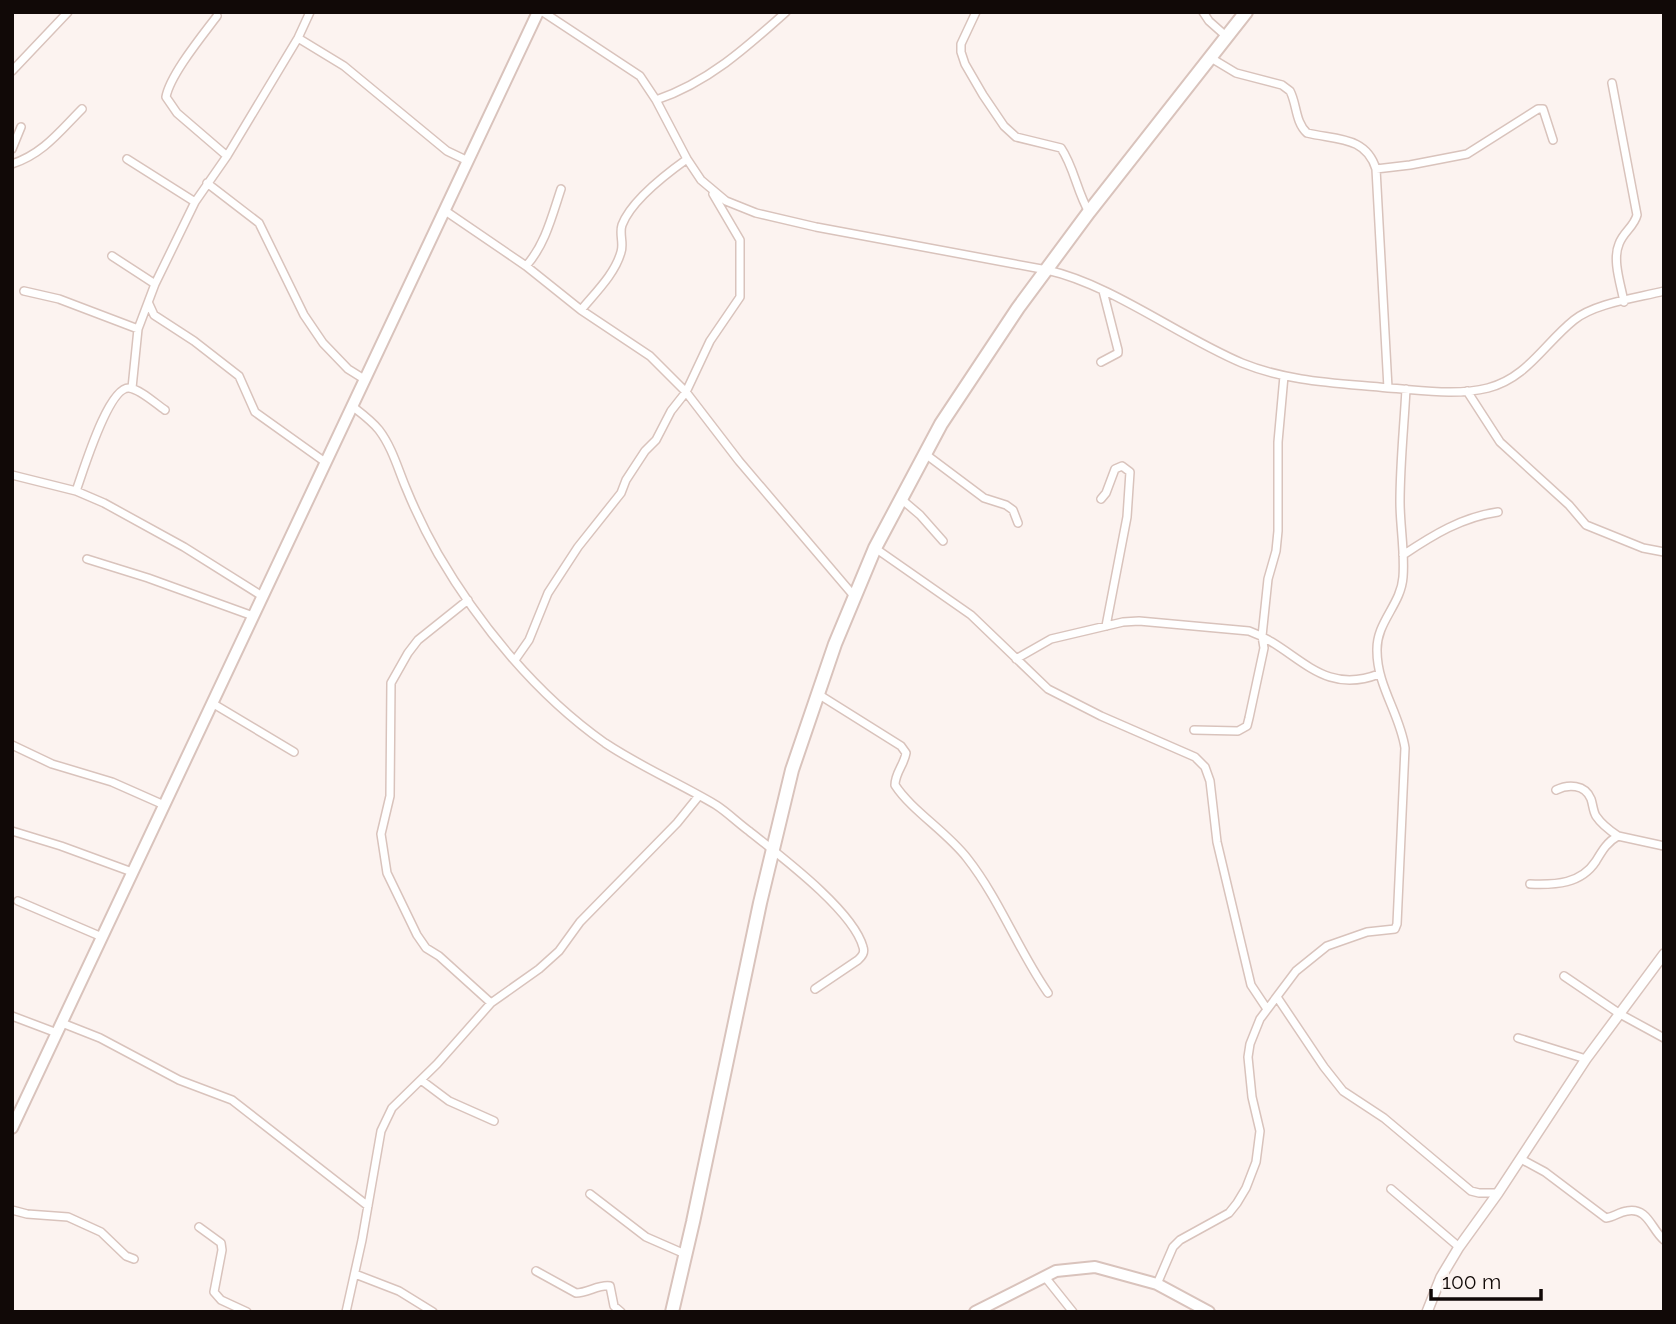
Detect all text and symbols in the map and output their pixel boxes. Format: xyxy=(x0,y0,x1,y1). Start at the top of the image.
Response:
scale bar xyxy=(1431,1258,1541,1302)
text: 100 m xyxy=(1442,1269,1501,1294)

